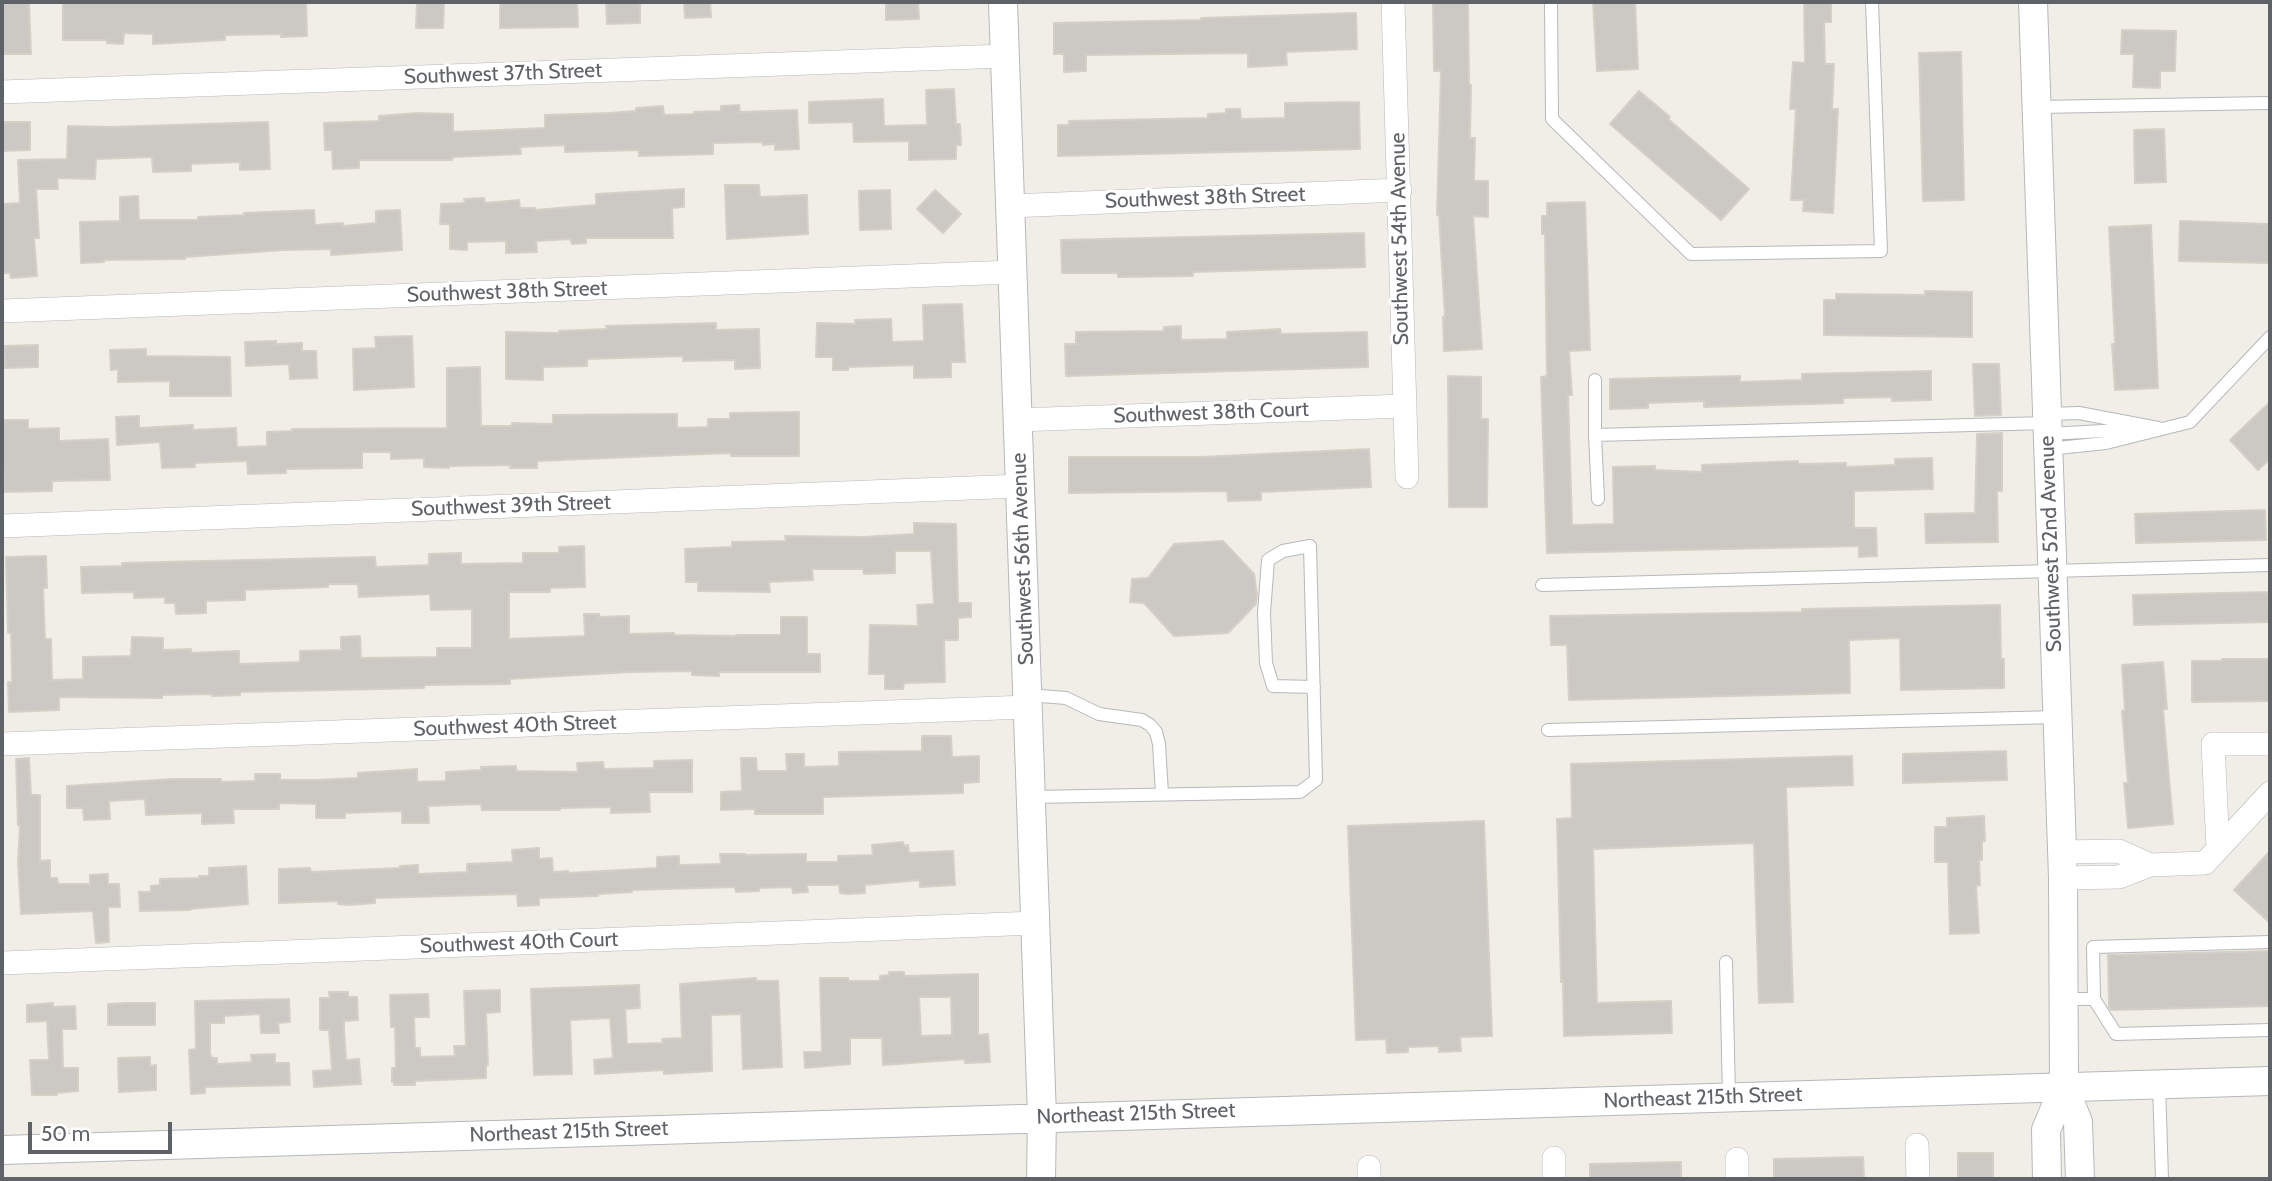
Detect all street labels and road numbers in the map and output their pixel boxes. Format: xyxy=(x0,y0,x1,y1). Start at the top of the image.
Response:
street label: Southwest 37th Street xyxy=(403,58,603,90)
street label: Southwest 54th Avenue xyxy=(1386,132,1414,346)
street label: Southwest 38th Street xyxy=(1104,182,1306,214)
street label: Southwest 38th Street xyxy=(406,276,608,308)
street label: Southwest 38th Court xyxy=(1113,397,1309,429)
street label: Southwest 52nd Avenue xyxy=(2035,435,2067,653)
street label: Southwest 56th Avenue xyxy=(1007,452,1039,666)
street label: Southwest 39th Street xyxy=(411,490,611,522)
street label: Southwest 40th Street xyxy=(413,710,617,742)
street label: Southwest 40th Court xyxy=(419,927,619,959)
street label: Northeast 215th Street xyxy=(1603,1082,1803,1114)
street label: Northeast 215th Street xyxy=(1036,1098,1236,1130)
street label: Northeast 215th Street xyxy=(469,1116,669,1148)

